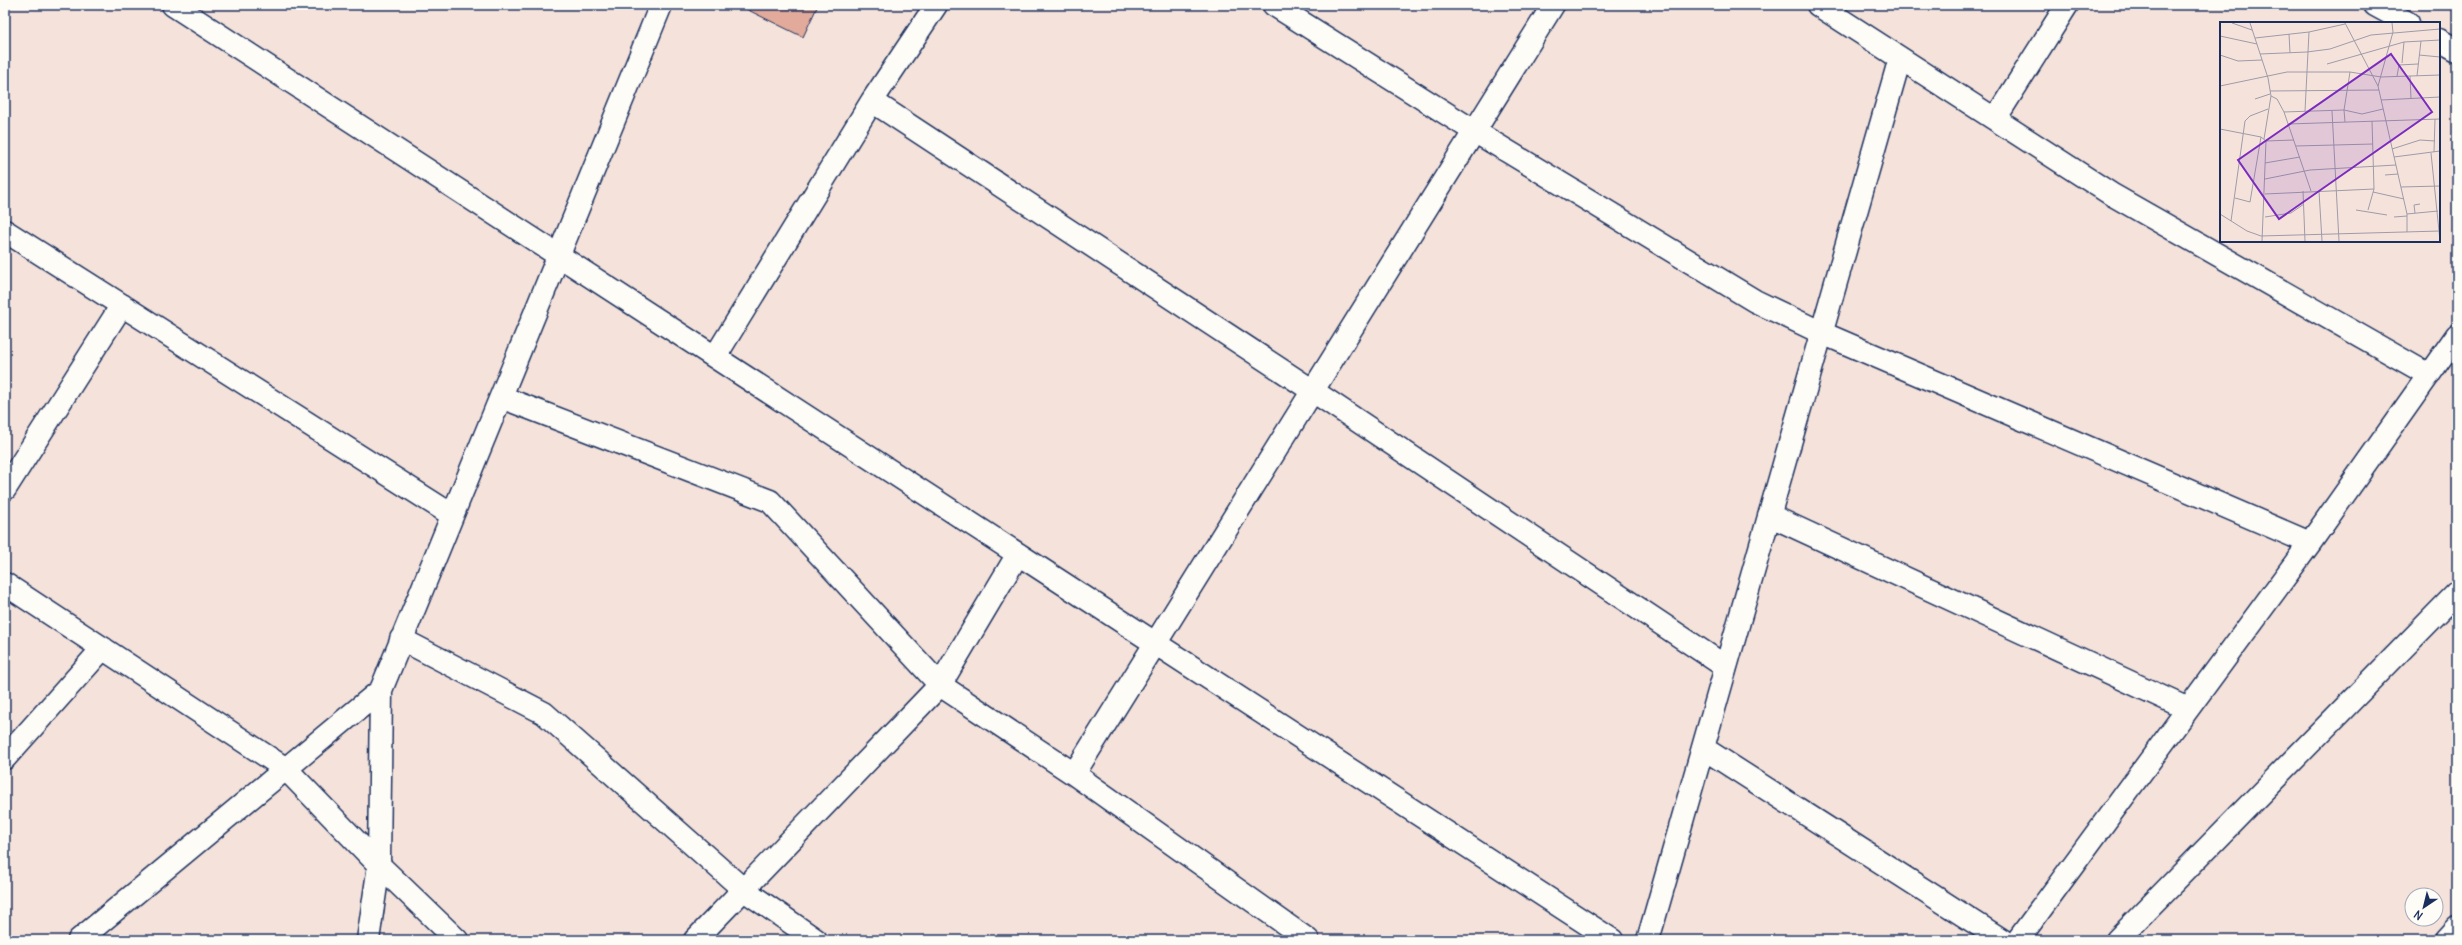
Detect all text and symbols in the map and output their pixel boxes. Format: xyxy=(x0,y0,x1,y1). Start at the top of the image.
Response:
inset map xyxy=(2220,22,2440,242)
north arrow xyxy=(2404,887,2444,927)
text: N xyxy=(2411,907,2425,923)

